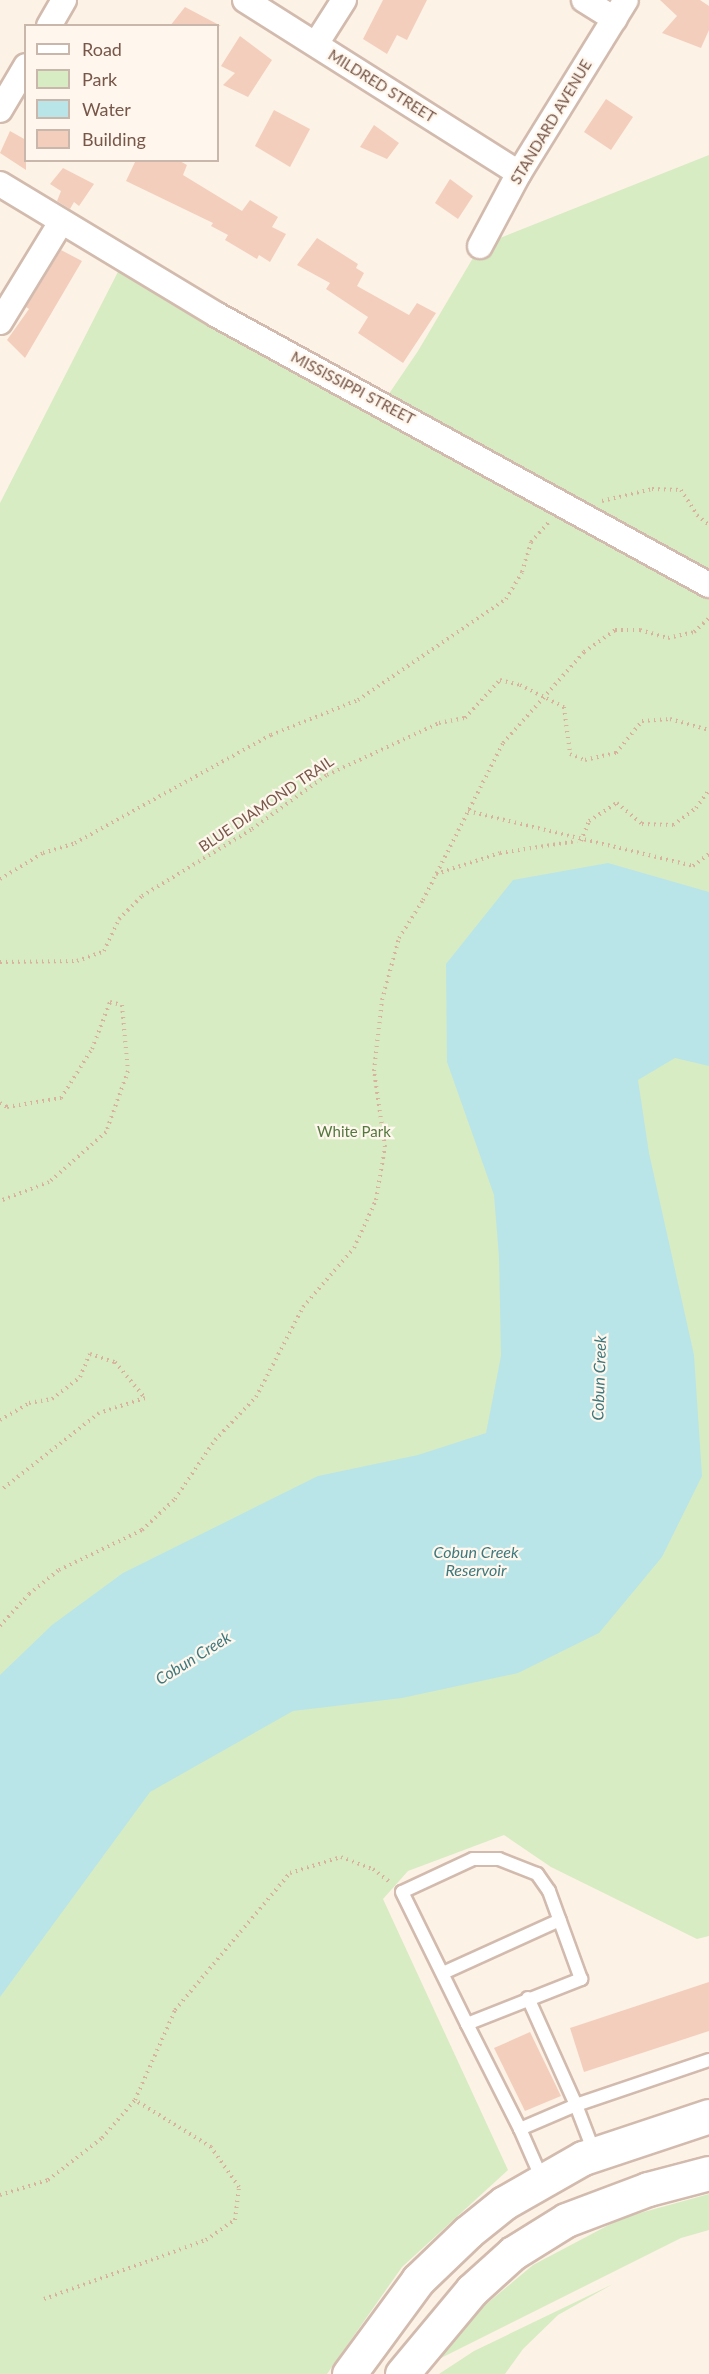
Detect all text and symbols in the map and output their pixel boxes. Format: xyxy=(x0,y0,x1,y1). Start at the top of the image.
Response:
legend xyxy=(24,24,219,162)
text: Road xyxy=(82,38,122,60)
street label: MILDRED STREET xyxy=(325,46,439,126)
street label: STANDARD AVENUE xyxy=(507,56,595,188)
text: Park xyxy=(82,68,117,90)
text: Water xyxy=(82,98,131,120)
text: Building xyxy=(82,128,146,150)
street label: MISSISSIPPI STREET xyxy=(288,348,418,428)
street label: BLUE DIAMOND TRAIL xyxy=(195,752,337,856)
park label: White Park xyxy=(317,1123,391,1141)
water label: Cobun Creek xyxy=(588,1335,610,1421)
water label: Cobun Creek Reservoir xyxy=(433,1542,519,1580)
water label: Cobun Creek xyxy=(152,1627,234,1689)

